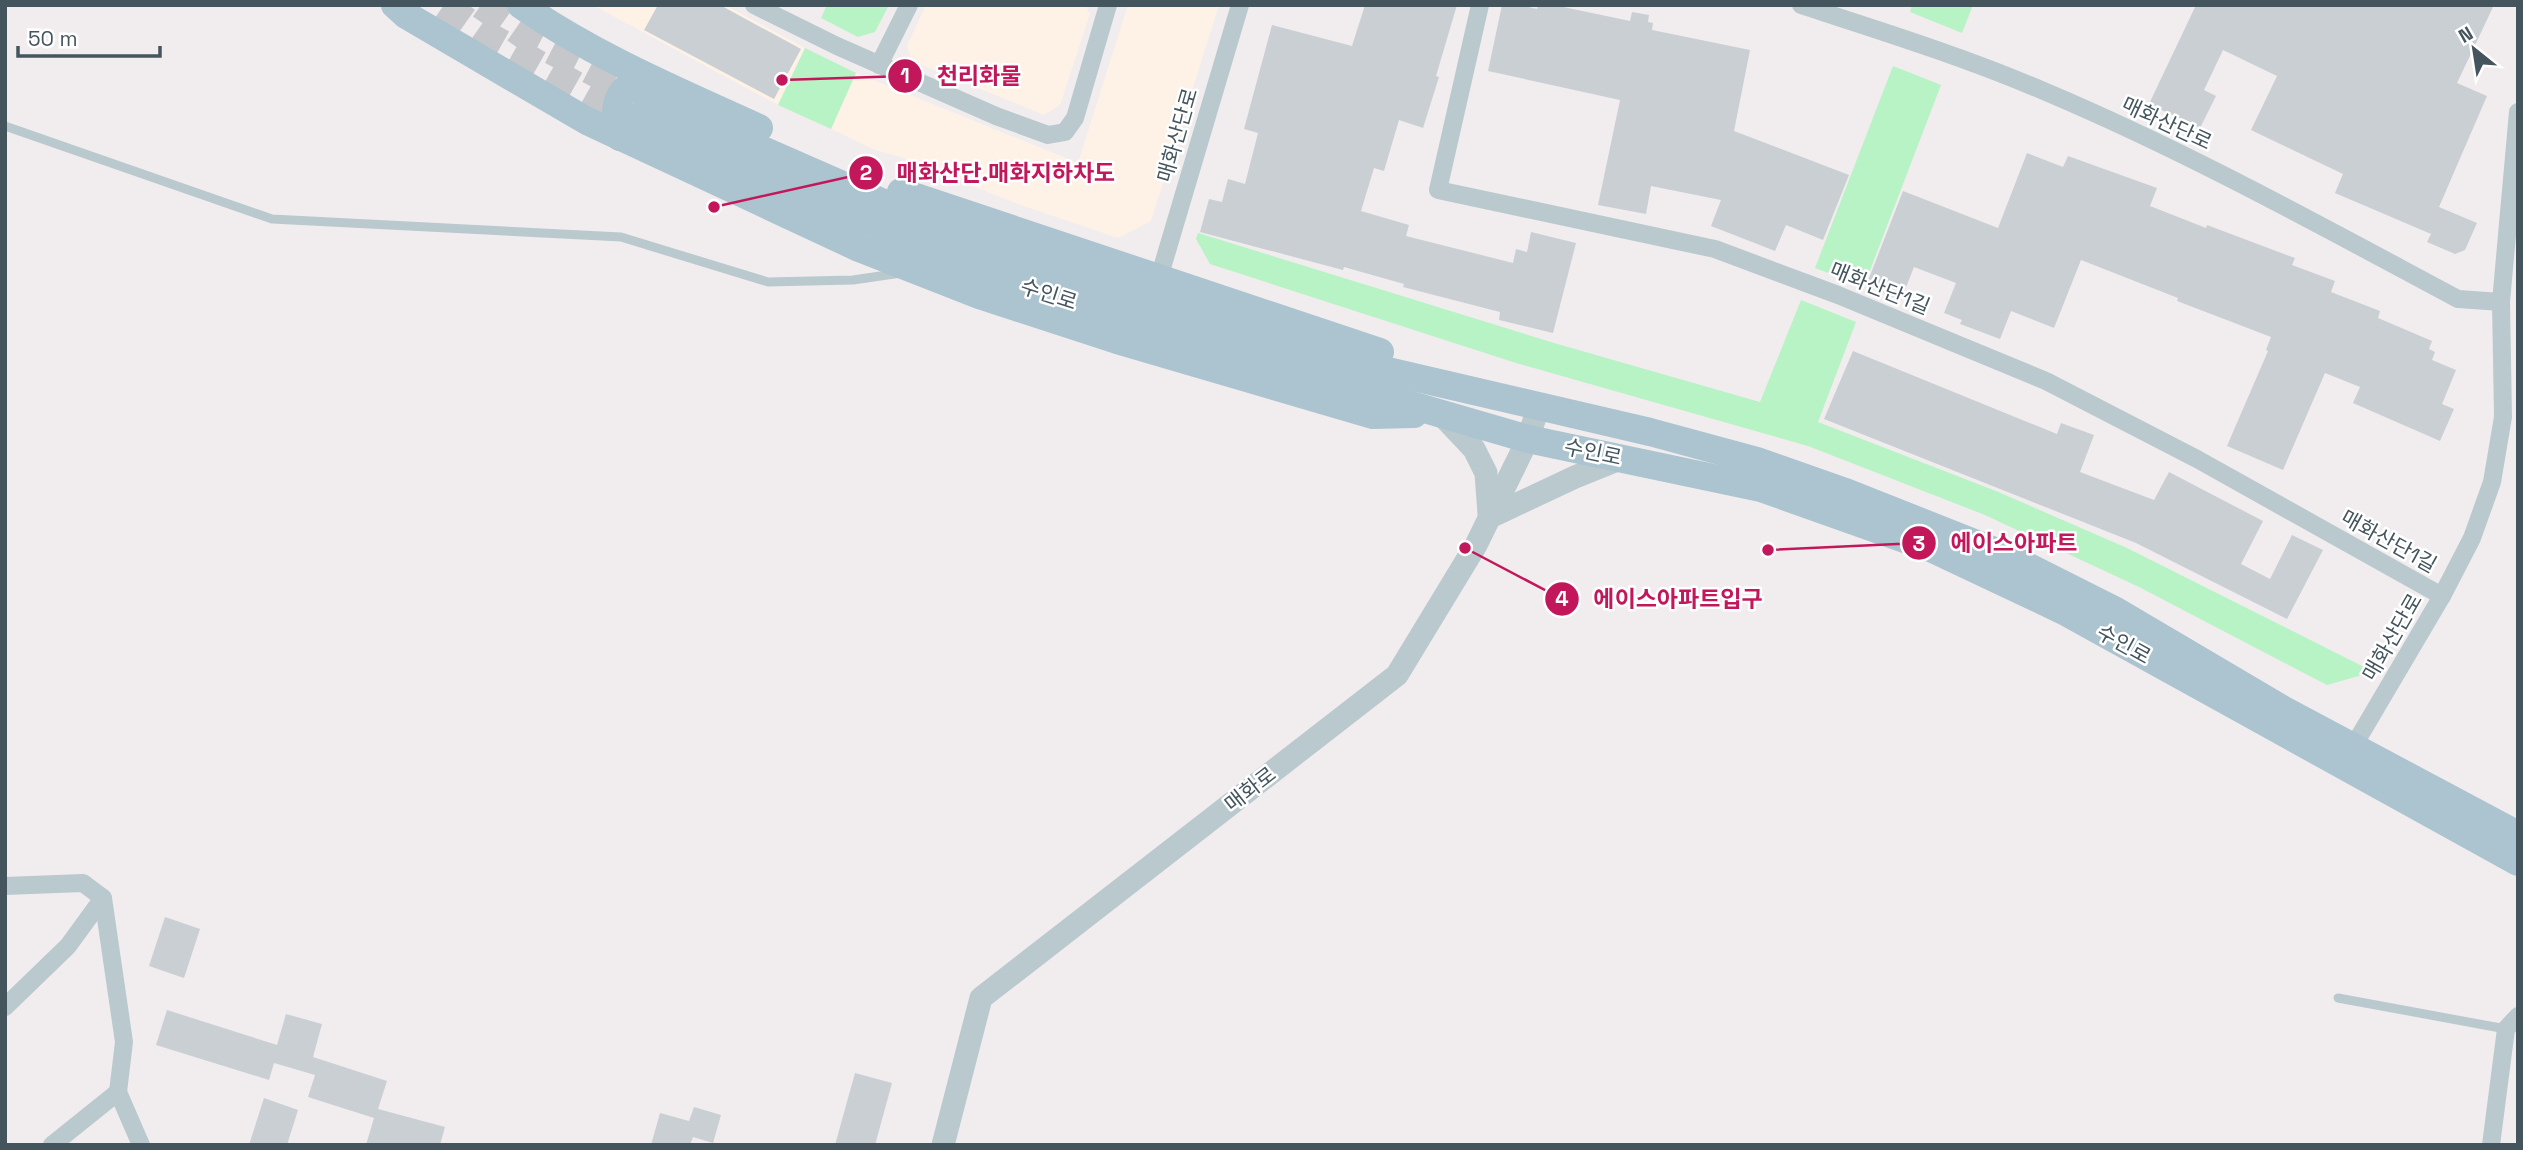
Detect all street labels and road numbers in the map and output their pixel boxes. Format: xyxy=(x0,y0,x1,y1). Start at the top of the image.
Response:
street label: 매화산단로 xyxy=(1151,85,1203,185)
street label: 매화산단로 xyxy=(2118,90,2216,156)
street label: 매화산단1길 xyxy=(1826,256,1934,320)
street label: 수인로 xyxy=(1017,272,1081,316)
street label: 수인로 xyxy=(1562,433,1624,471)
street label: 매화산단1길 xyxy=(2336,504,2442,578)
street label: 매화산단로 xyxy=(2356,588,2428,686)
street label: 수인로 xyxy=(2092,618,2156,670)
street label: 매화로 xyxy=(1219,761,1281,817)

